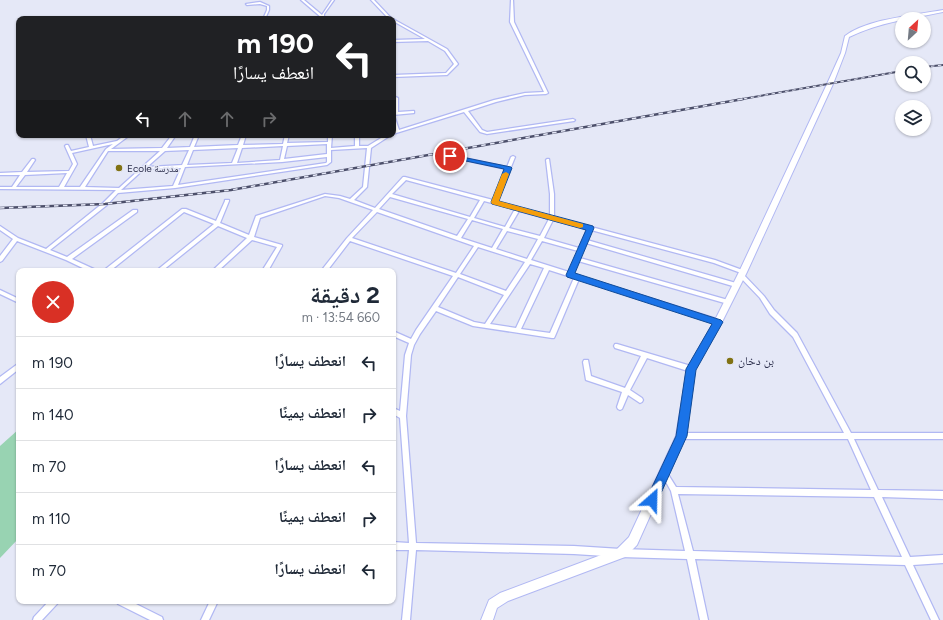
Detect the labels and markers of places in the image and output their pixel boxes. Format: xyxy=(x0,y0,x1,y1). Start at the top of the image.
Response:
pin xyxy=(433,139,467,173)
place label: Ecole مدرسة xyxy=(127,162,179,175)
marker: Ecole مدرسة xyxy=(114,163,124,173)
place label: بن دخان xyxy=(738,354,774,368)
marker: بن دخان xyxy=(725,356,735,366)

